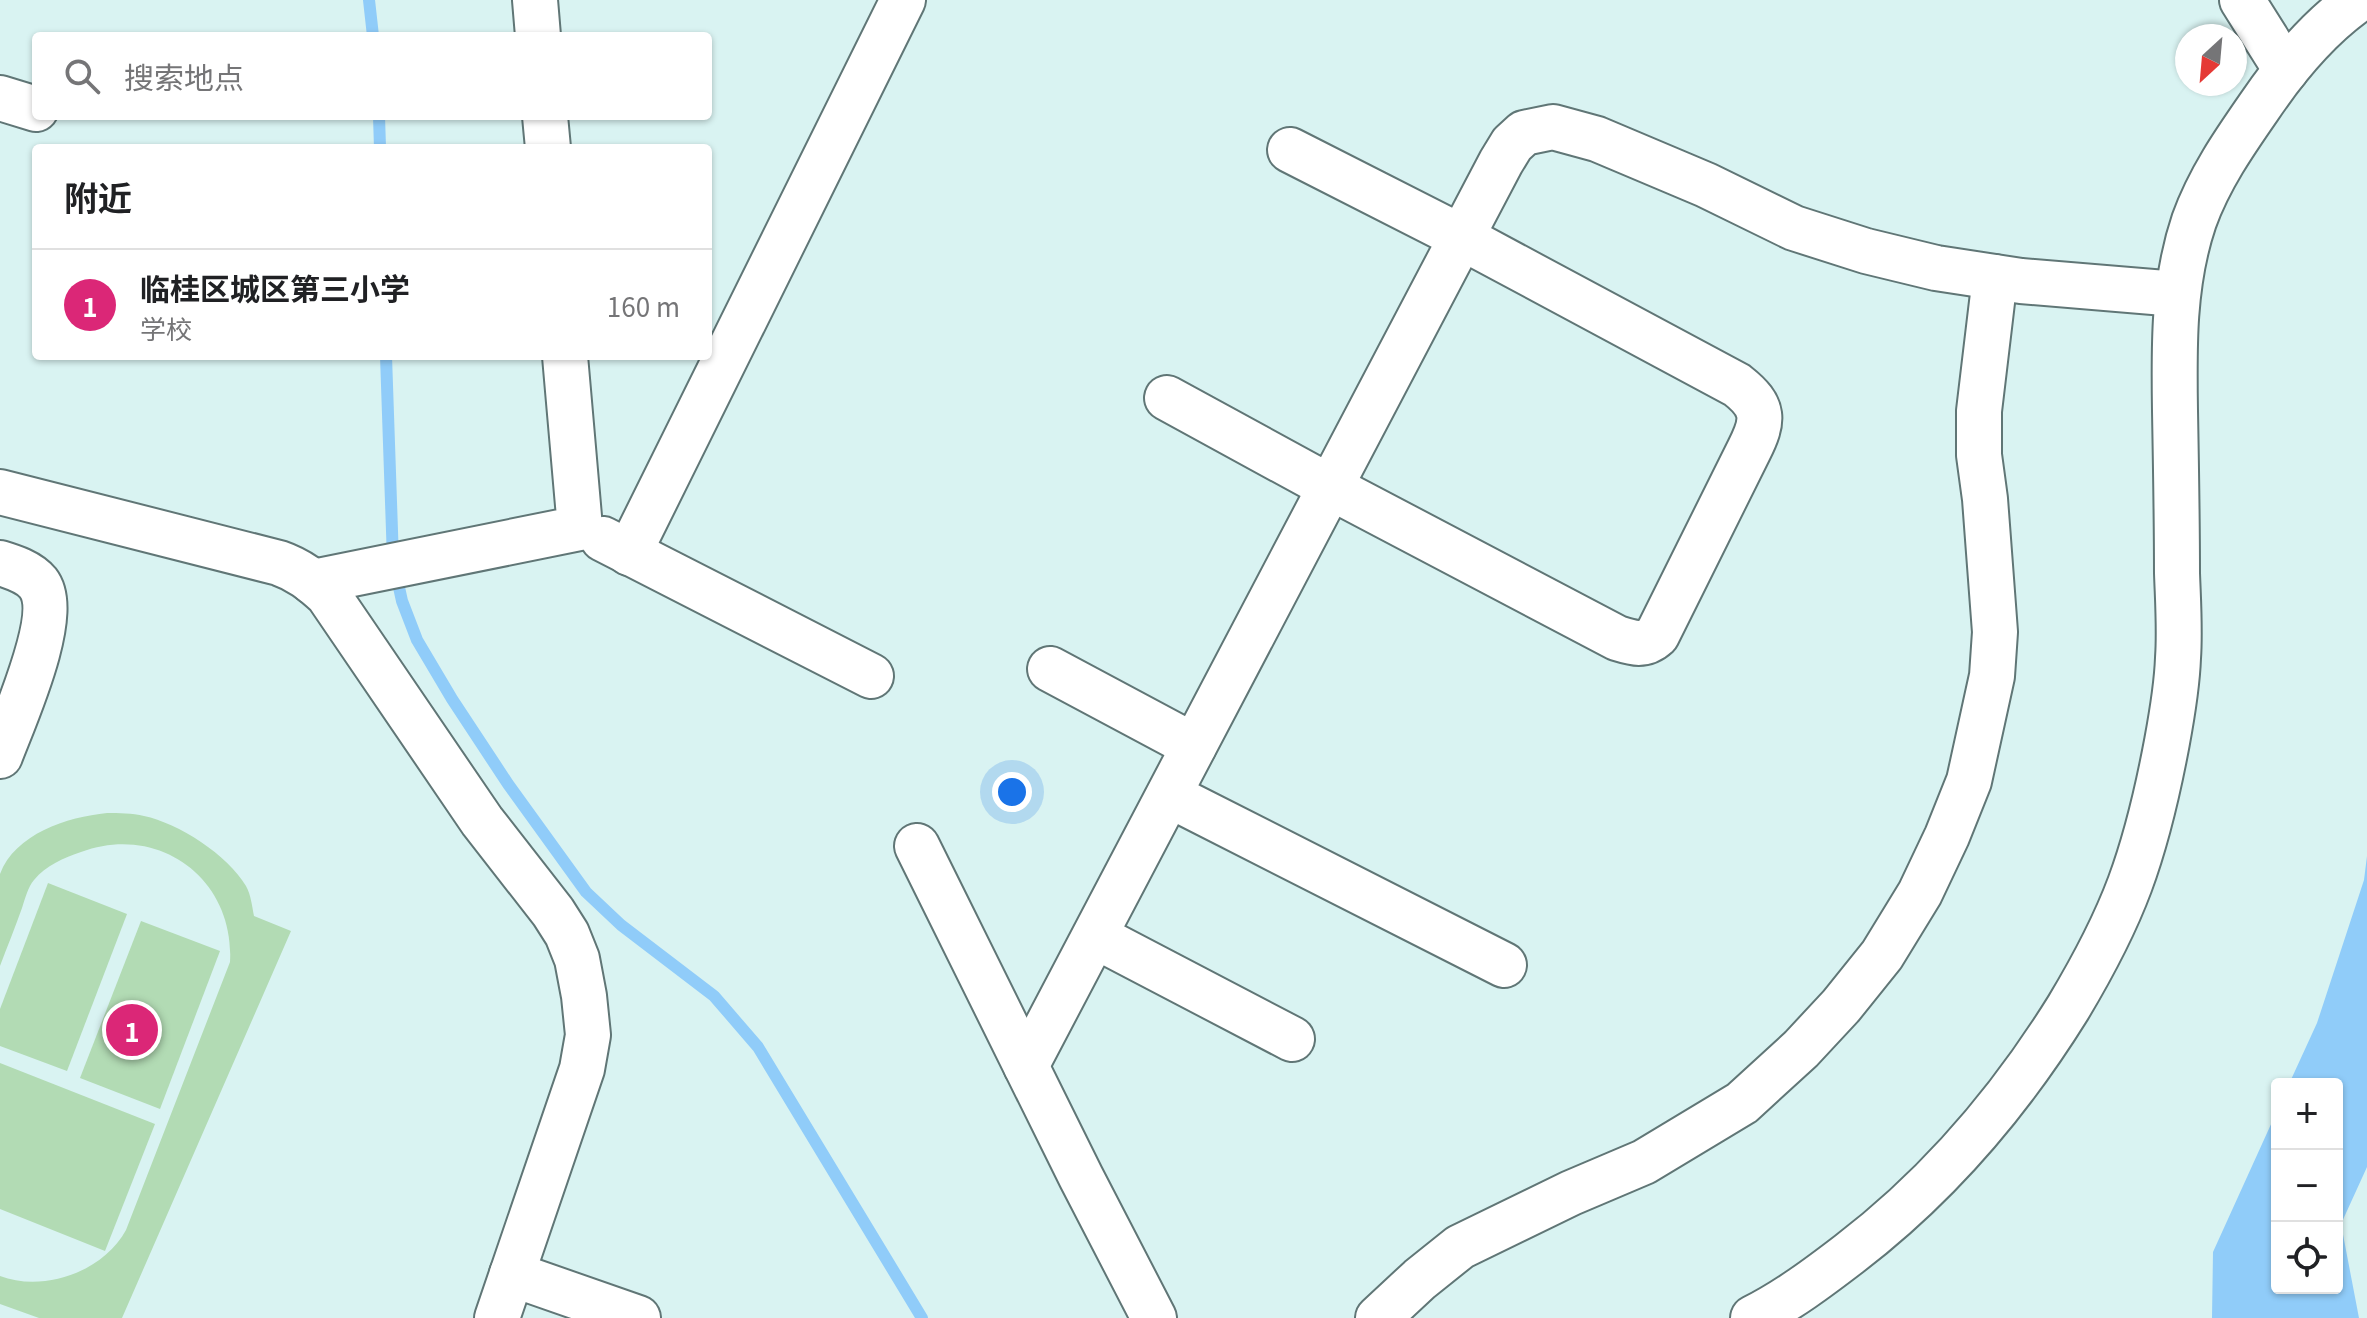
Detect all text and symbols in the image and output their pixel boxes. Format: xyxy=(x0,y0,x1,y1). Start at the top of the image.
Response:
north arrow xyxy=(2175,24,2247,96)
search box xyxy=(32,32,712,120)
icon: search xyxy=(60,54,104,98)
text: 搜索地点 xyxy=(124,54,244,98)
text: 附近 xyxy=(64,172,132,221)
text: 临桂区城区第三小学 xyxy=(140,265,410,309)
text: 1 xyxy=(82,287,98,324)
text: 160 m xyxy=(607,287,680,324)
text: 学校 xyxy=(140,309,192,346)
your location xyxy=(992,772,1032,812)
pin: 1 xyxy=(106,1000,158,1060)
map controls xyxy=(2271,1078,2343,1294)
button: + xyxy=(2271,1078,2343,1150)
button: − xyxy=(2271,1150,2343,1222)
button: locate xyxy=(2271,1222,2343,1294)

